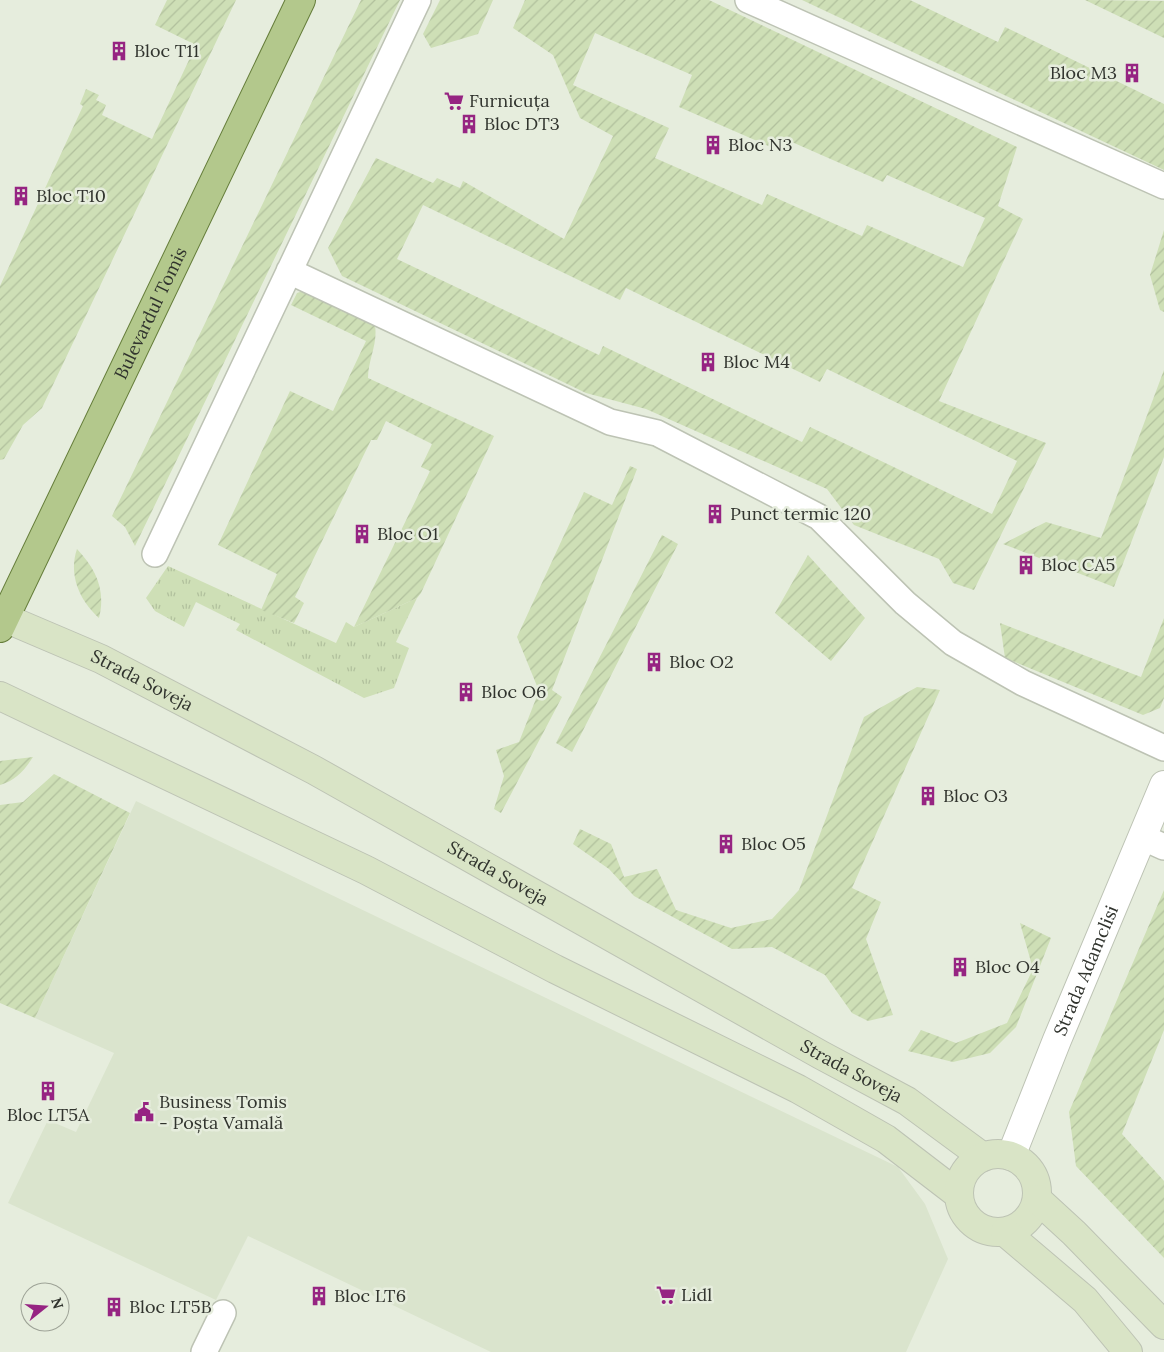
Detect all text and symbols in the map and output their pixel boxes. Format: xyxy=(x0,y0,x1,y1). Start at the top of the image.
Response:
place label: Bloc T11 xyxy=(134,39,199,62)
building icon: Bloc T11 xyxy=(108,40,130,62)
place label: Bloc M3 xyxy=(1050,61,1117,84)
building icon: Bloc M3 xyxy=(1121,62,1143,84)
place label: Furnicuța xyxy=(469,89,550,112)
supermarket icon: Furnicuța xyxy=(443,90,465,112)
place label: Bloc DT3 xyxy=(484,112,560,135)
building icon: Bloc DT3 xyxy=(458,113,480,135)
place label: Bloc N3 xyxy=(728,133,793,156)
building icon: Bloc N3 xyxy=(702,134,724,156)
place label: Bloc T10 xyxy=(36,184,106,207)
building icon: Bloc T10 xyxy=(10,185,32,207)
street label: Bulevardul Tomis xyxy=(109,243,192,383)
place label: Bloc M4 xyxy=(723,350,790,373)
building icon: Bloc M4 xyxy=(697,351,719,373)
place label: Punct termic 120 xyxy=(730,502,871,525)
building icon: Punct termic 120 xyxy=(704,503,726,525)
place label: Bloc O1 xyxy=(377,522,439,545)
building icon: Bloc O1 xyxy=(351,523,373,545)
place label: Bloc CA5 xyxy=(1041,553,1115,576)
building icon: Bloc CA5 xyxy=(1015,554,1037,576)
street label: Strada Soveja xyxy=(88,644,197,716)
place label: Bloc O2 xyxy=(669,650,734,673)
building icon: Bloc O2 xyxy=(643,651,665,673)
place label: Bloc O6 xyxy=(481,680,546,703)
building icon: Bloc O6 xyxy=(455,681,477,703)
place label: Bloc O3 xyxy=(943,784,1008,807)
building icon: Bloc O3 xyxy=(917,785,939,807)
place label: Bloc O5 xyxy=(741,832,806,855)
building icon: Bloc O5 xyxy=(715,833,737,855)
street label: Strada Soveja xyxy=(444,835,553,911)
street label: Strada Adamclisi xyxy=(1048,902,1123,1039)
place label: Bloc O4 xyxy=(975,955,1040,978)
building icon: Bloc O4 xyxy=(949,956,971,978)
street label: Strada Soveja xyxy=(797,1034,907,1107)
building icon: Bloc LT5A xyxy=(37,1080,59,1102)
place label: Business Tomis - Poșta Vamală xyxy=(159,1090,287,1134)
public building icon: Business Tomis - Poșta Vamală xyxy=(133,1101,155,1123)
place label: Bloc LT5A xyxy=(7,1103,90,1126)
north arrow xyxy=(20,1282,70,1332)
place label: Lidl xyxy=(681,1283,712,1306)
place label: Bloc LT6 xyxy=(334,1284,406,1307)
supermarket icon: Lidl xyxy=(655,1284,677,1306)
building icon: Bloc LT6 xyxy=(308,1285,330,1307)
text: N xyxy=(47,1295,68,1311)
place label: Bloc LT5B xyxy=(129,1295,212,1318)
building icon: Bloc LT5B xyxy=(103,1296,125,1318)

